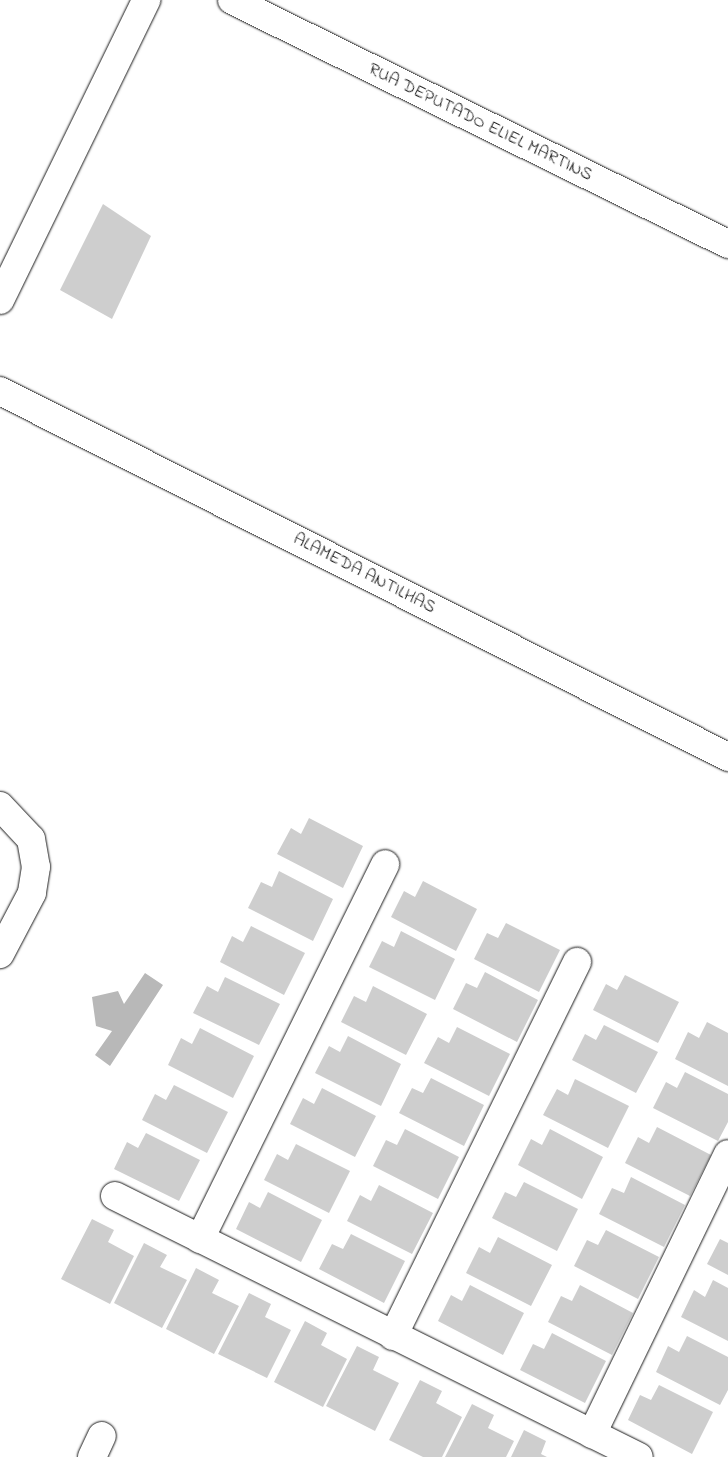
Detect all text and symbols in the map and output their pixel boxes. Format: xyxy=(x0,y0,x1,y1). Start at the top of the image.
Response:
street label: RUA DEPUTADO ELIEL MARTINS xyxy=(364,59,596,187)
street label: ALAMEDA ANTILHAS xyxy=(289,529,439,619)

